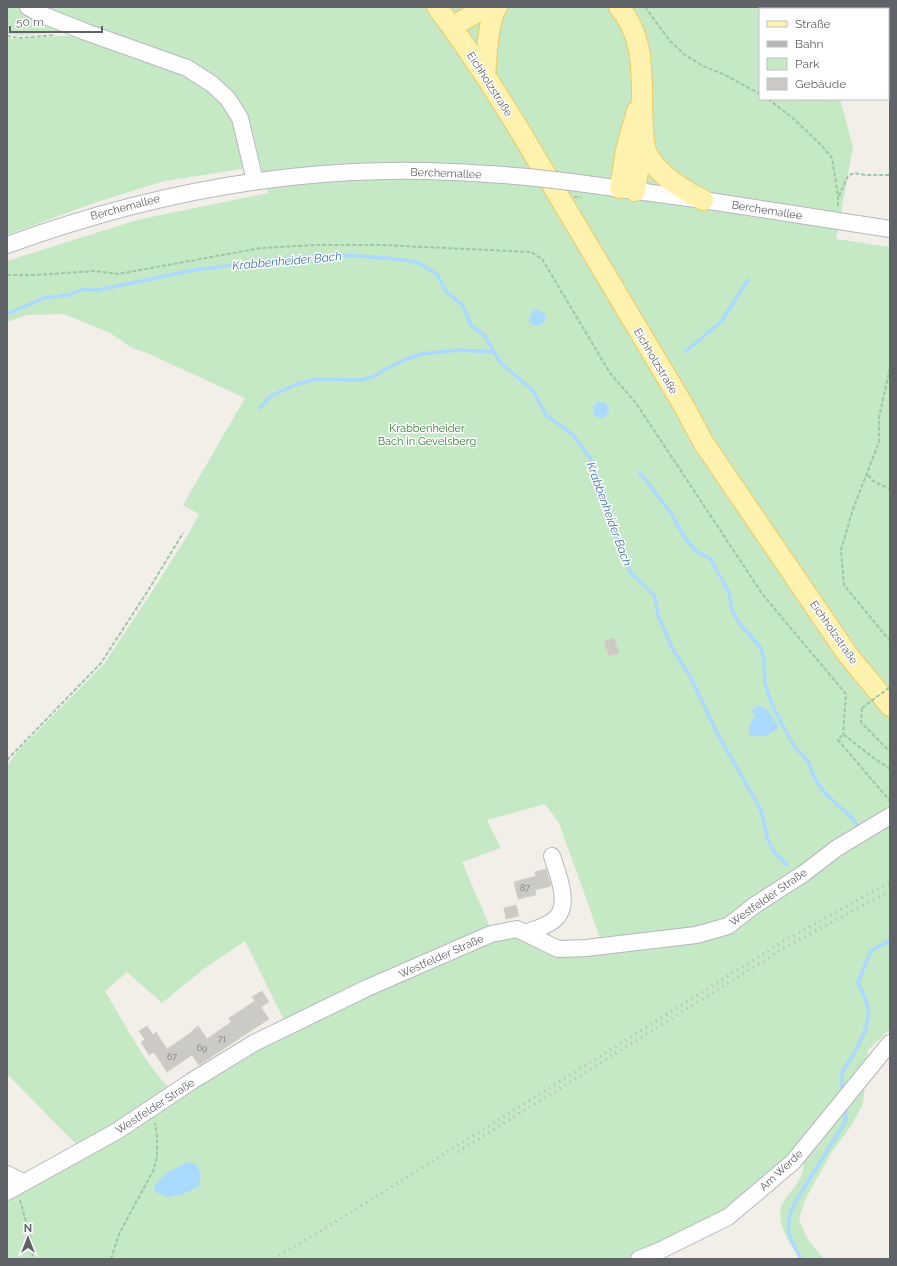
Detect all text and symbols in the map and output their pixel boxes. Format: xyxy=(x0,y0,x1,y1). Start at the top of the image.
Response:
scale bar xyxy=(10,8,102,34)
legend xyxy=(759,8,889,100)
text: 50 m xyxy=(16,15,44,29)
text: Straße xyxy=(795,17,831,31)
text: Bahn xyxy=(795,37,824,51)
street label: Eichholzstraße xyxy=(464,50,516,119)
text: Park xyxy=(795,57,820,71)
text: Gebäude xyxy=(795,77,846,91)
street label: Berchemallee xyxy=(410,166,482,181)
street label: Berchemallee xyxy=(89,192,162,223)
street label: Berchemallee xyxy=(731,198,804,223)
water label: Krabbenheider Bach xyxy=(232,249,343,273)
street label: Eichholzstraße xyxy=(631,326,681,397)
park label: Krabbenheider Bach in Gevelsberg xyxy=(378,422,476,448)
water label: Krabbenheider Bach xyxy=(584,460,634,568)
street label: Eichholzstraße xyxy=(807,598,861,667)
street label: Westfelder Straße xyxy=(727,866,810,929)
house number: 87 xyxy=(520,883,530,893)
street label: Westfelder Straße xyxy=(397,932,486,981)
house number: 71 xyxy=(218,1034,226,1044)
house number: 69 xyxy=(197,1043,207,1053)
house number: 67 xyxy=(167,1052,177,1062)
street label: Westfelder Straße xyxy=(113,1076,198,1137)
street label: Am Werde xyxy=(757,1147,806,1194)
north arrow xyxy=(8,1218,48,1258)
text: N xyxy=(24,1222,32,1235)

